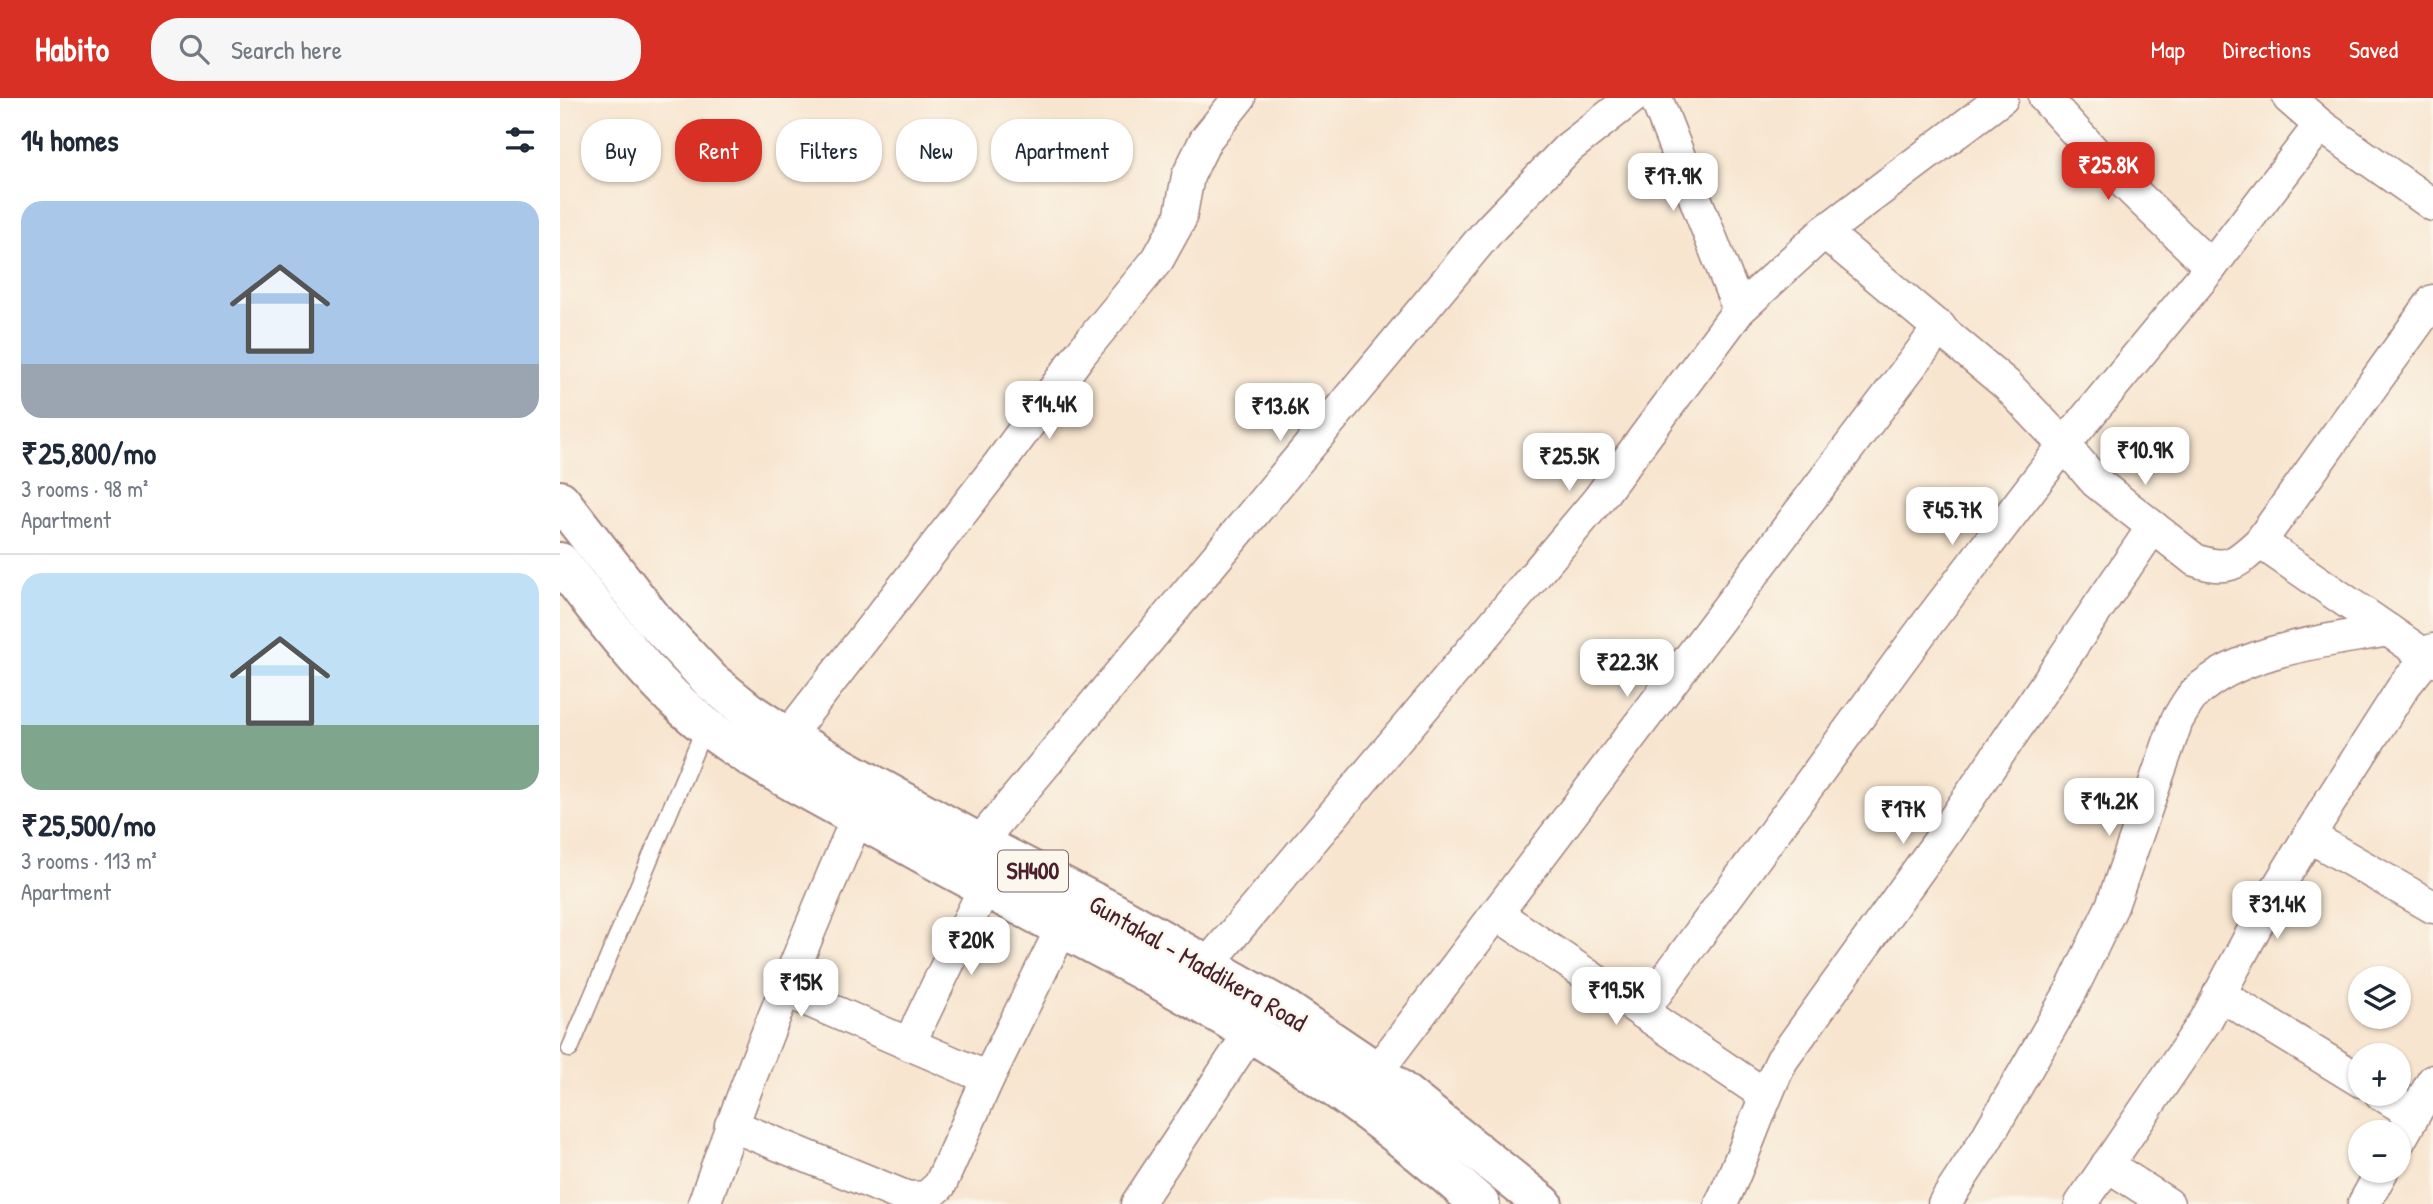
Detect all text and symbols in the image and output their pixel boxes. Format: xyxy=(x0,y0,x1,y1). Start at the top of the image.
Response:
search box xyxy=(151,18,641,81)
text: Habito xyxy=(35,27,109,71)
icon: search xyxy=(175,30,213,68)
text: Search here xyxy=(231,32,342,67)
text: Map xyxy=(2151,33,2185,65)
text: Directions xyxy=(2223,33,2311,65)
text: Saved xyxy=(2349,33,2398,65)
chip: Buy xyxy=(581,119,661,182)
chip: Rent xyxy=(675,119,762,182)
chip: Filters xyxy=(776,119,882,182)
chip: New xyxy=(896,119,977,182)
chip: Apartment xyxy=(991,119,1133,182)
text: 14 homes xyxy=(21,120,119,160)
icon: filters xyxy=(501,121,539,159)
pin: ₹25.8K xyxy=(2051,142,2165,202)
text: ₹25.8K xyxy=(2078,149,2138,180)
pin: ₹17.9K xyxy=(1616,153,1730,213)
text: ₹17.9K xyxy=(1644,160,1702,191)
icon: home xyxy=(217,246,343,372)
pin: ₹14.4K xyxy=(992,382,1106,441)
pin: ₹13.6K xyxy=(1223,384,1337,443)
text: ₹14.4K xyxy=(1021,388,1077,419)
text: ₹13.6K xyxy=(1251,390,1309,421)
pin: ₹10.9K xyxy=(2088,428,2202,487)
text: ₹25,800/mo xyxy=(21,433,156,473)
pin: ₹25.5K xyxy=(1512,434,1626,493)
text: ₹10.9K xyxy=(2116,434,2174,465)
text: ₹25.5K xyxy=(1539,440,1599,471)
text: 3 rooms · 98 m² xyxy=(21,473,148,504)
pin: ₹45.7K xyxy=(1895,488,2009,547)
text: ₹45.7K xyxy=(1922,494,1982,525)
text: Apartment xyxy=(21,504,111,535)
icon: home xyxy=(217,618,343,744)
pin: ₹22.3K xyxy=(1570,640,1684,699)
text: ₹22.3K xyxy=(1596,646,1658,677)
pin: ₹14.2K xyxy=(2052,778,2166,838)
text: ₹14.2K xyxy=(2080,785,2138,816)
pin: ₹17K xyxy=(1862,786,1944,846)
text: ₹17K xyxy=(1881,793,1925,824)
text: ₹25,500/mo xyxy=(21,805,156,845)
text: 3 rooms · 113 m² xyxy=(21,845,157,876)
road number: SH400 xyxy=(998,850,1068,892)
text: Apartment xyxy=(21,876,111,907)
pin: ₹31.4K xyxy=(2220,882,2334,941)
street label: Guntakal - Maddikera Road xyxy=(1083,886,1313,1039)
text: ₹31.4K xyxy=(2248,888,2306,919)
pin: ₹20K xyxy=(930,918,1012,977)
text: ₹20K xyxy=(948,924,994,955)
pin: ₹15K xyxy=(760,960,842,1019)
text: ₹15K xyxy=(779,966,823,997)
map controls xyxy=(2348,966,2411,1183)
button: layers xyxy=(2348,966,2411,1029)
pin: ₹19.5K xyxy=(1559,968,1673,1027)
text: ₹19.5K xyxy=(1588,974,1644,1005)
button: + xyxy=(2348,1043,2411,1106)
button: − xyxy=(2348,1120,2411,1183)

